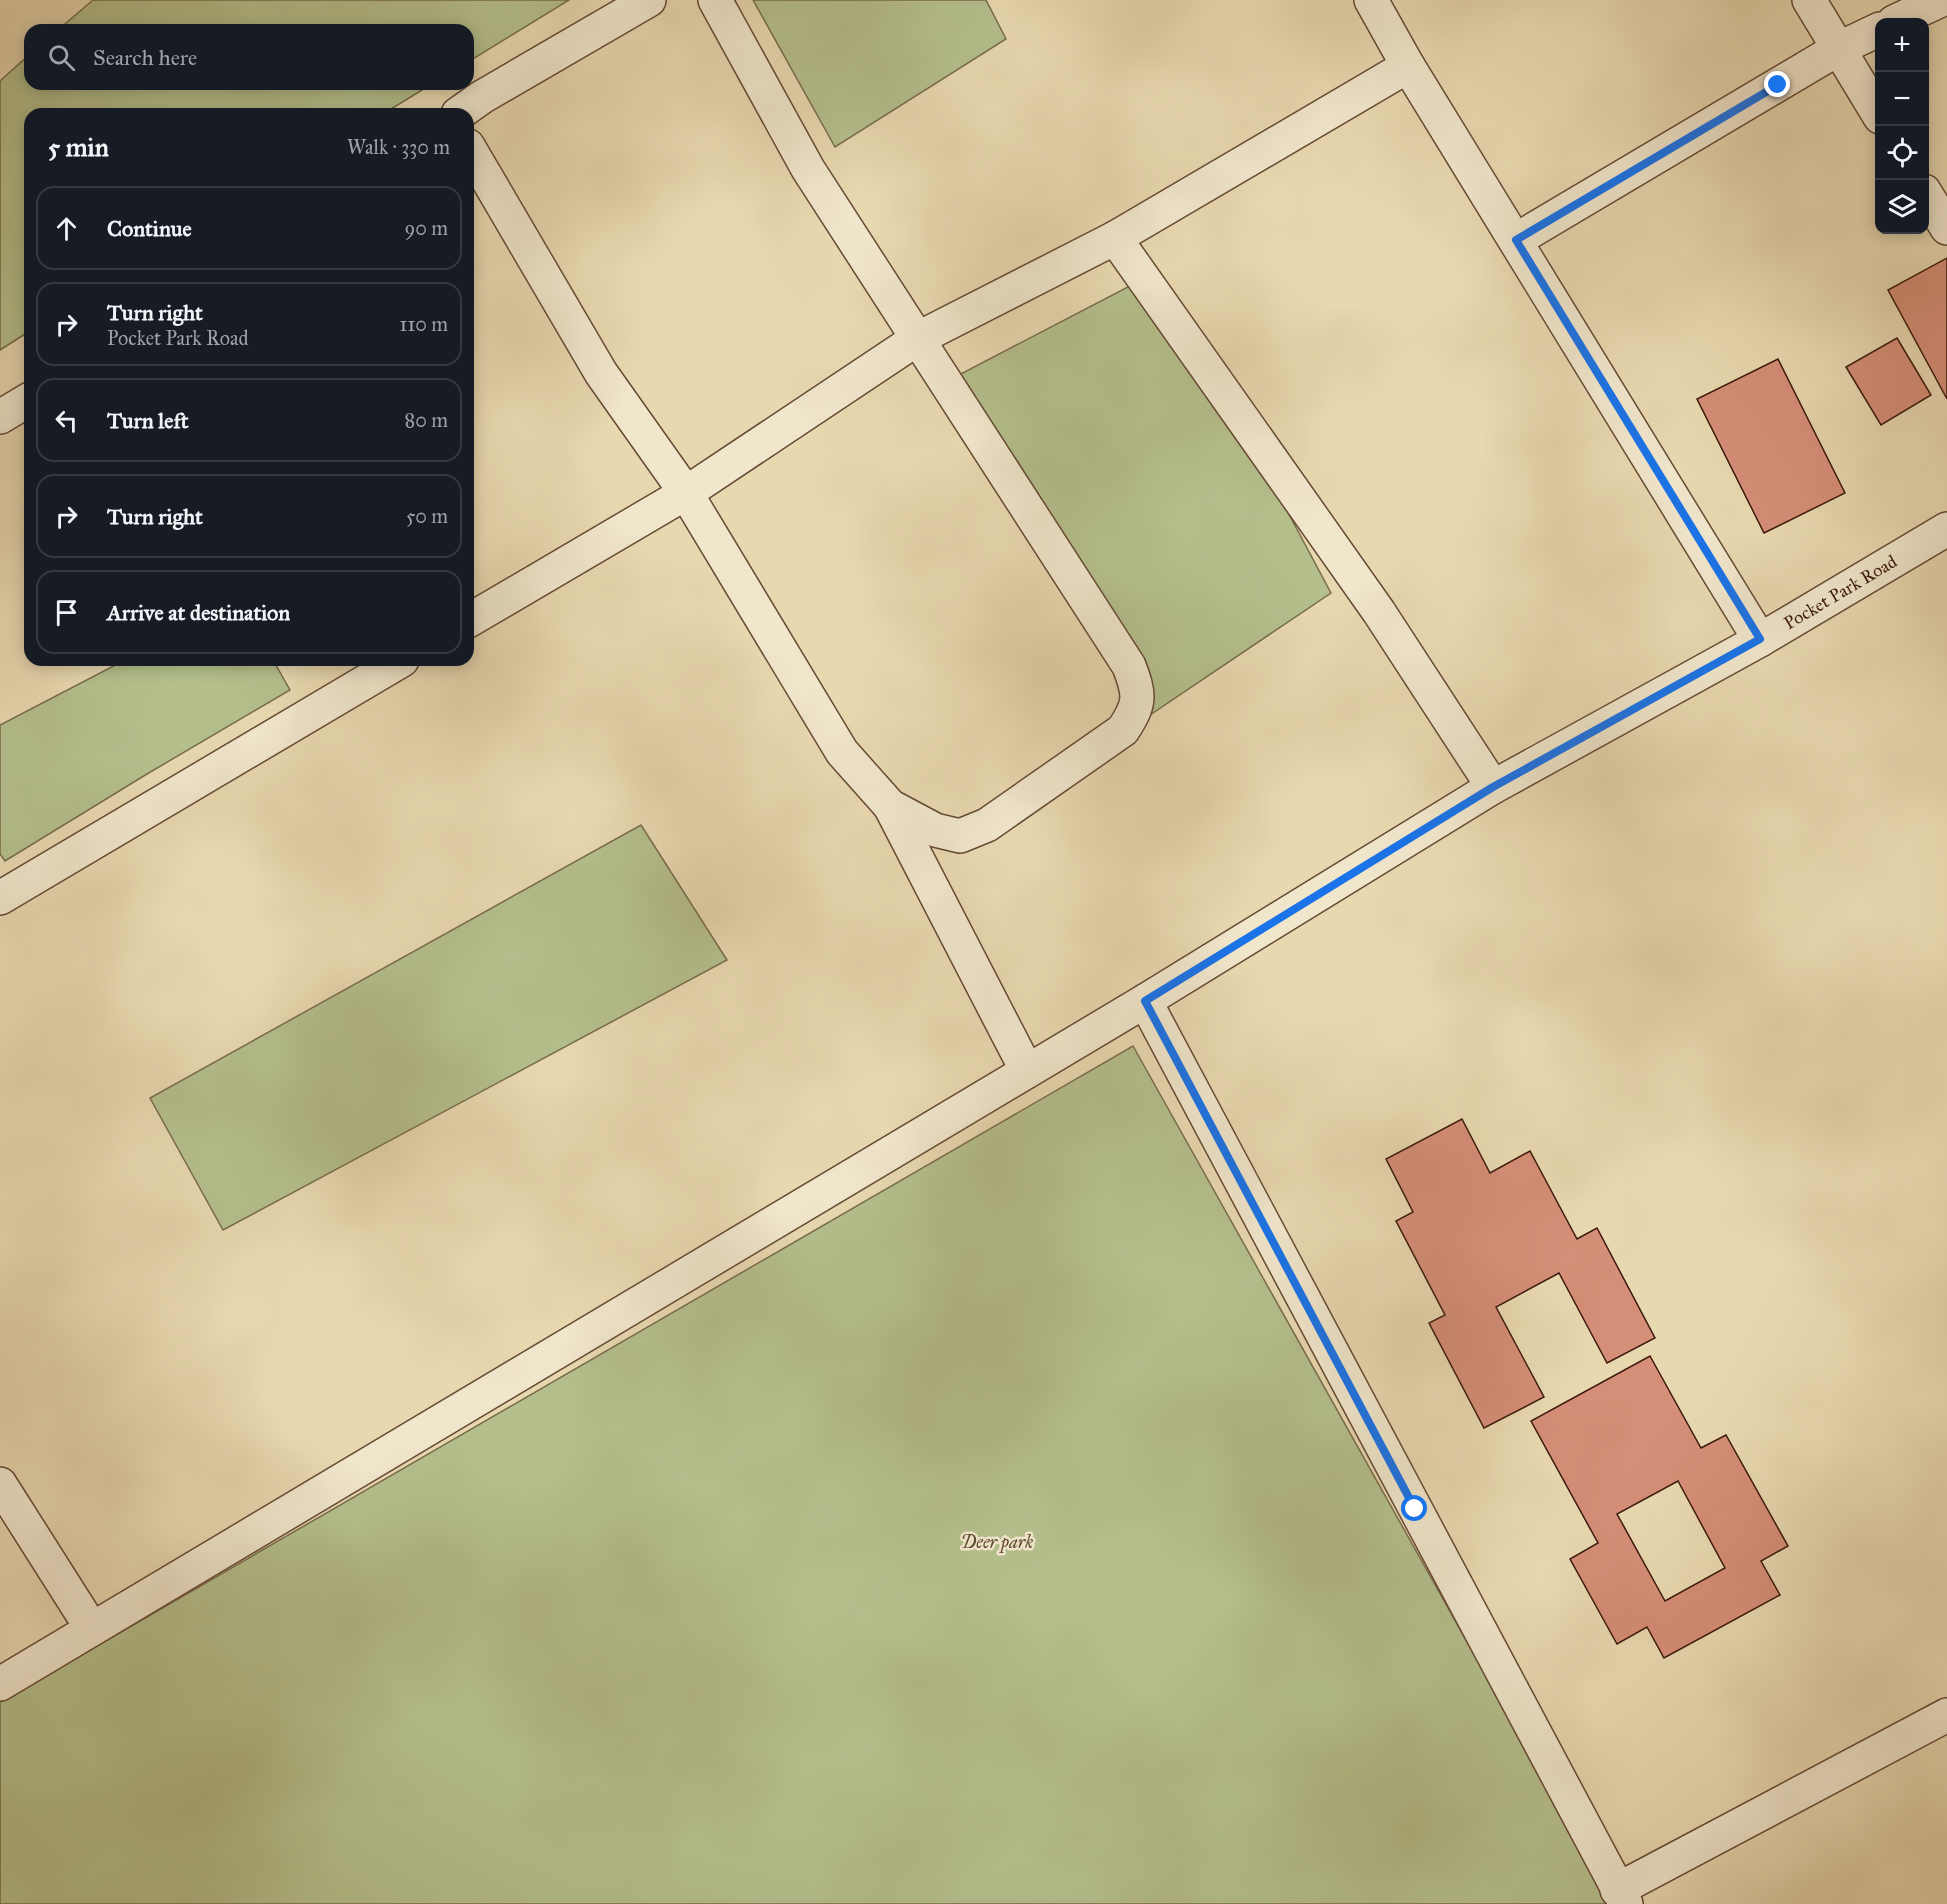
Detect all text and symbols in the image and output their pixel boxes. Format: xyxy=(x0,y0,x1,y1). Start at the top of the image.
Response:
map controls xyxy=(1875,18,1929,234)
button: + xyxy=(1875,18,1929,72)
search box xyxy=(24,24,474,90)
icon: search xyxy=(45,41,78,74)
text: Search here xyxy=(93,44,197,71)
route end xyxy=(1764,71,1790,97)
button: − xyxy=(1875,72,1929,126)
button: locate xyxy=(1875,126,1929,180)
text: 5 min xyxy=(48,131,109,163)
text: Walk · 330 m xyxy=(347,135,450,159)
button: layers xyxy=(1875,180,1929,234)
icon: ahead xyxy=(50,212,83,245)
text: Continue xyxy=(107,215,192,242)
text: 90 m xyxy=(405,216,448,240)
text: Turn right xyxy=(107,299,203,326)
icon: right xyxy=(50,308,83,341)
text: 110 m xyxy=(400,312,448,336)
text: Pocket Park Road xyxy=(107,326,249,350)
icon: left xyxy=(50,404,83,437)
text: Turn left xyxy=(107,407,189,434)
text: 80 m xyxy=(405,408,448,432)
icon: right xyxy=(50,500,83,533)
text: Turn right xyxy=(107,503,203,530)
text: 50 m xyxy=(406,504,448,528)
street label: Pocket Park Road xyxy=(1780,550,1901,634)
icon: arrive xyxy=(50,596,83,629)
text: Arrive at destination xyxy=(107,599,290,626)
route start xyxy=(1401,1495,1427,1521)
park label: Deer park xyxy=(961,1531,1033,1554)

